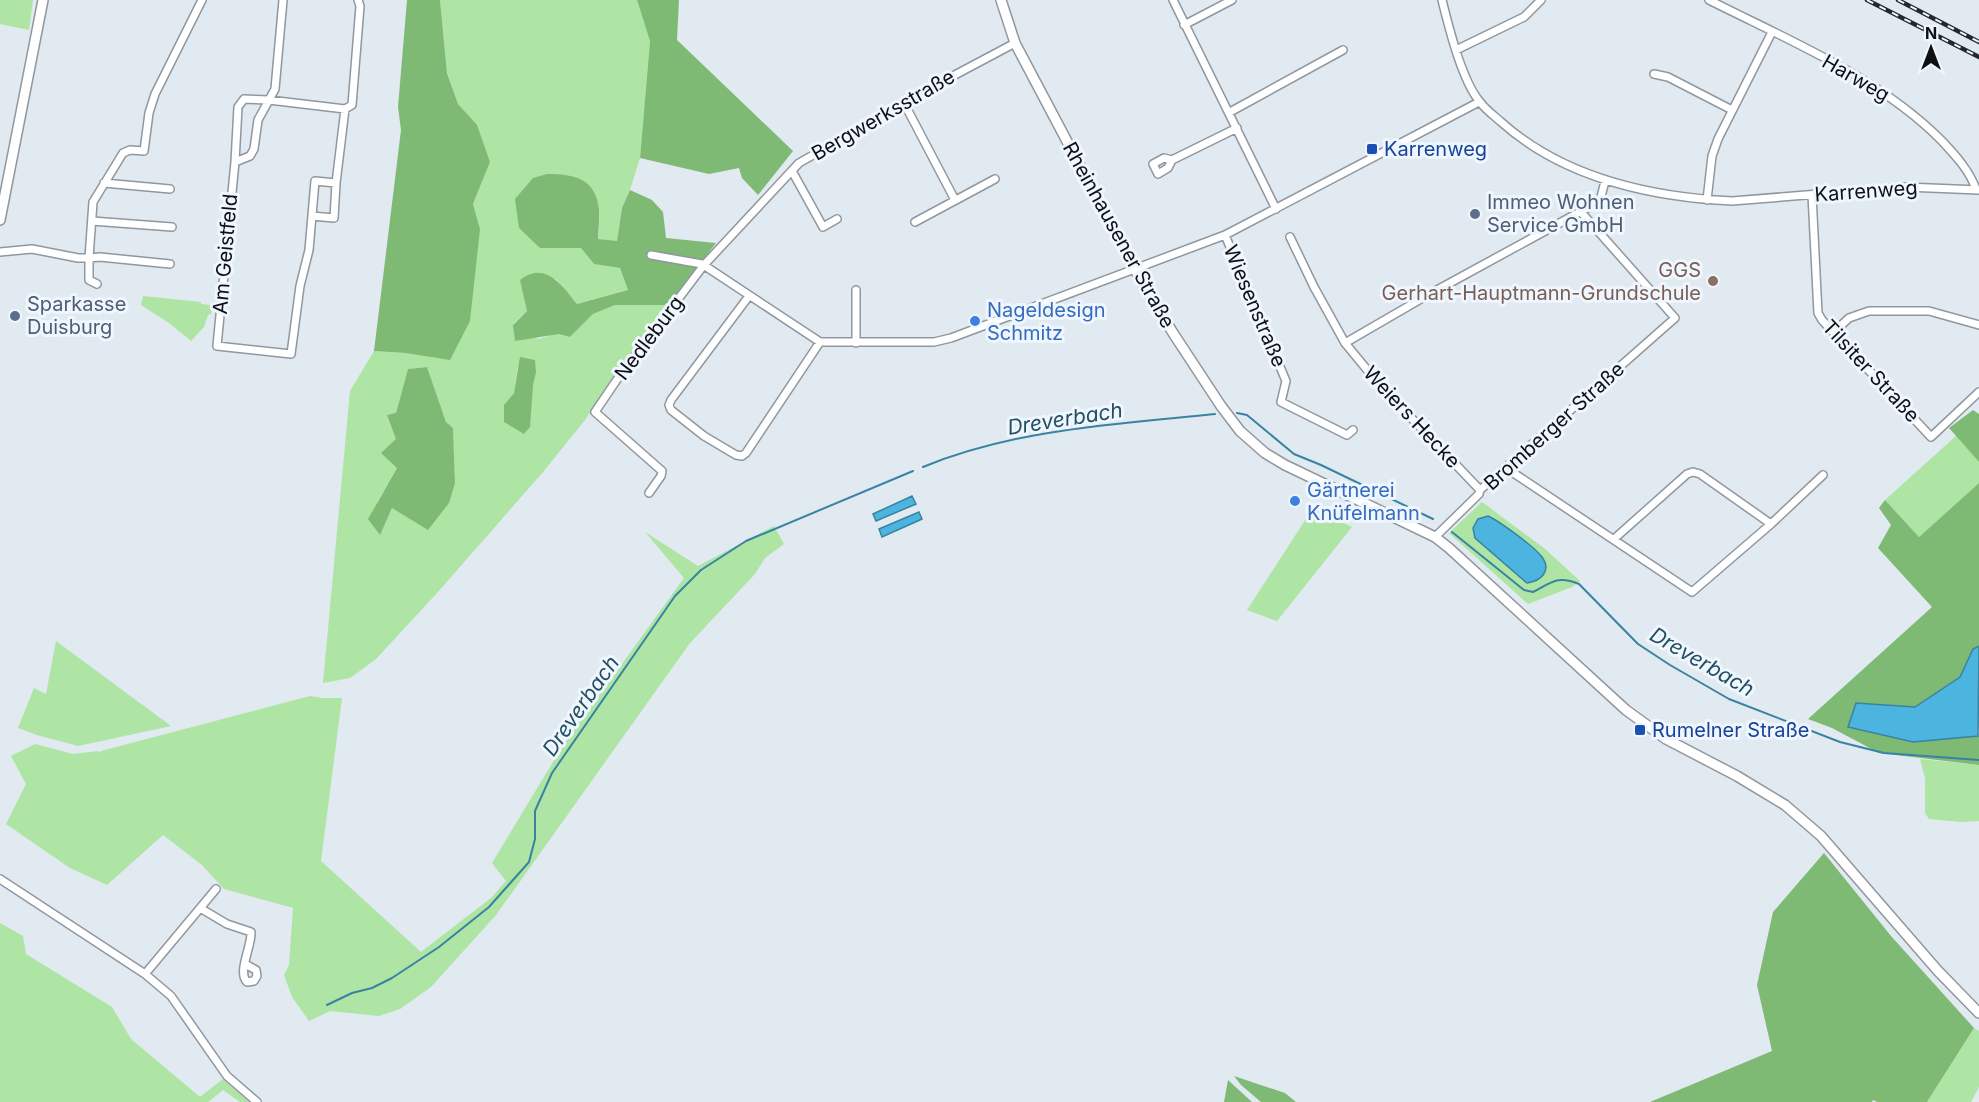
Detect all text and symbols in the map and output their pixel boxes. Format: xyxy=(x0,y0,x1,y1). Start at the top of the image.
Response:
north arrow xyxy=(1901,18,1961,78)
text: N xyxy=(1925,23,1937,43)
street label: Harweg xyxy=(1818,49,1894,107)
street label: Bergwerksstraße xyxy=(807,64,959,166)
place label: Karrenweg xyxy=(1384,137,1487,161)
street label: Rheinhausener Straße xyxy=(1058,138,1180,332)
marker: Karrenweg xyxy=(1365,142,1379,156)
street label: Karrenweg xyxy=(1814,175,1918,207)
place label: Immeo Wohnen Service GmbH xyxy=(1487,190,1635,237)
street label: Am Geistfeld xyxy=(208,193,242,315)
marker: Immeo Wohnen Service GmbH xyxy=(1468,207,1482,221)
street label: Wiesenstraße xyxy=(1219,241,1291,371)
place label: GGS Gerhart-Hauptmann-Grundschule xyxy=(1382,258,1701,305)
marker: GGS Gerhart-Hauptmann-Grundschule xyxy=(1706,274,1720,288)
street label: Nedleburg xyxy=(610,291,688,385)
place label: Sparkasse Duisburg xyxy=(27,292,126,339)
place label: Nageldesign Schmitz xyxy=(987,298,1105,345)
marker: Sparkasse Duisburg xyxy=(8,309,22,323)
marker: Nageldesign Schmitz xyxy=(968,314,982,328)
street label: Tilsiter Straße xyxy=(1817,315,1925,427)
street label: Bromberger Straße xyxy=(1479,357,1629,495)
street label: Weiers Hecke xyxy=(1359,361,1465,473)
water label: Dreverbach xyxy=(1006,397,1124,440)
place label: Gärtnerei Knüfelmann xyxy=(1307,478,1420,525)
marker: Gärtnerei Knüfelmann xyxy=(1288,494,1302,508)
water label: Dreverbach xyxy=(1646,622,1759,701)
water label: Dreverbach xyxy=(537,651,624,761)
place label: Rumelner Straße xyxy=(1652,718,1809,742)
marker: Rumelner Straße xyxy=(1633,723,1647,737)

